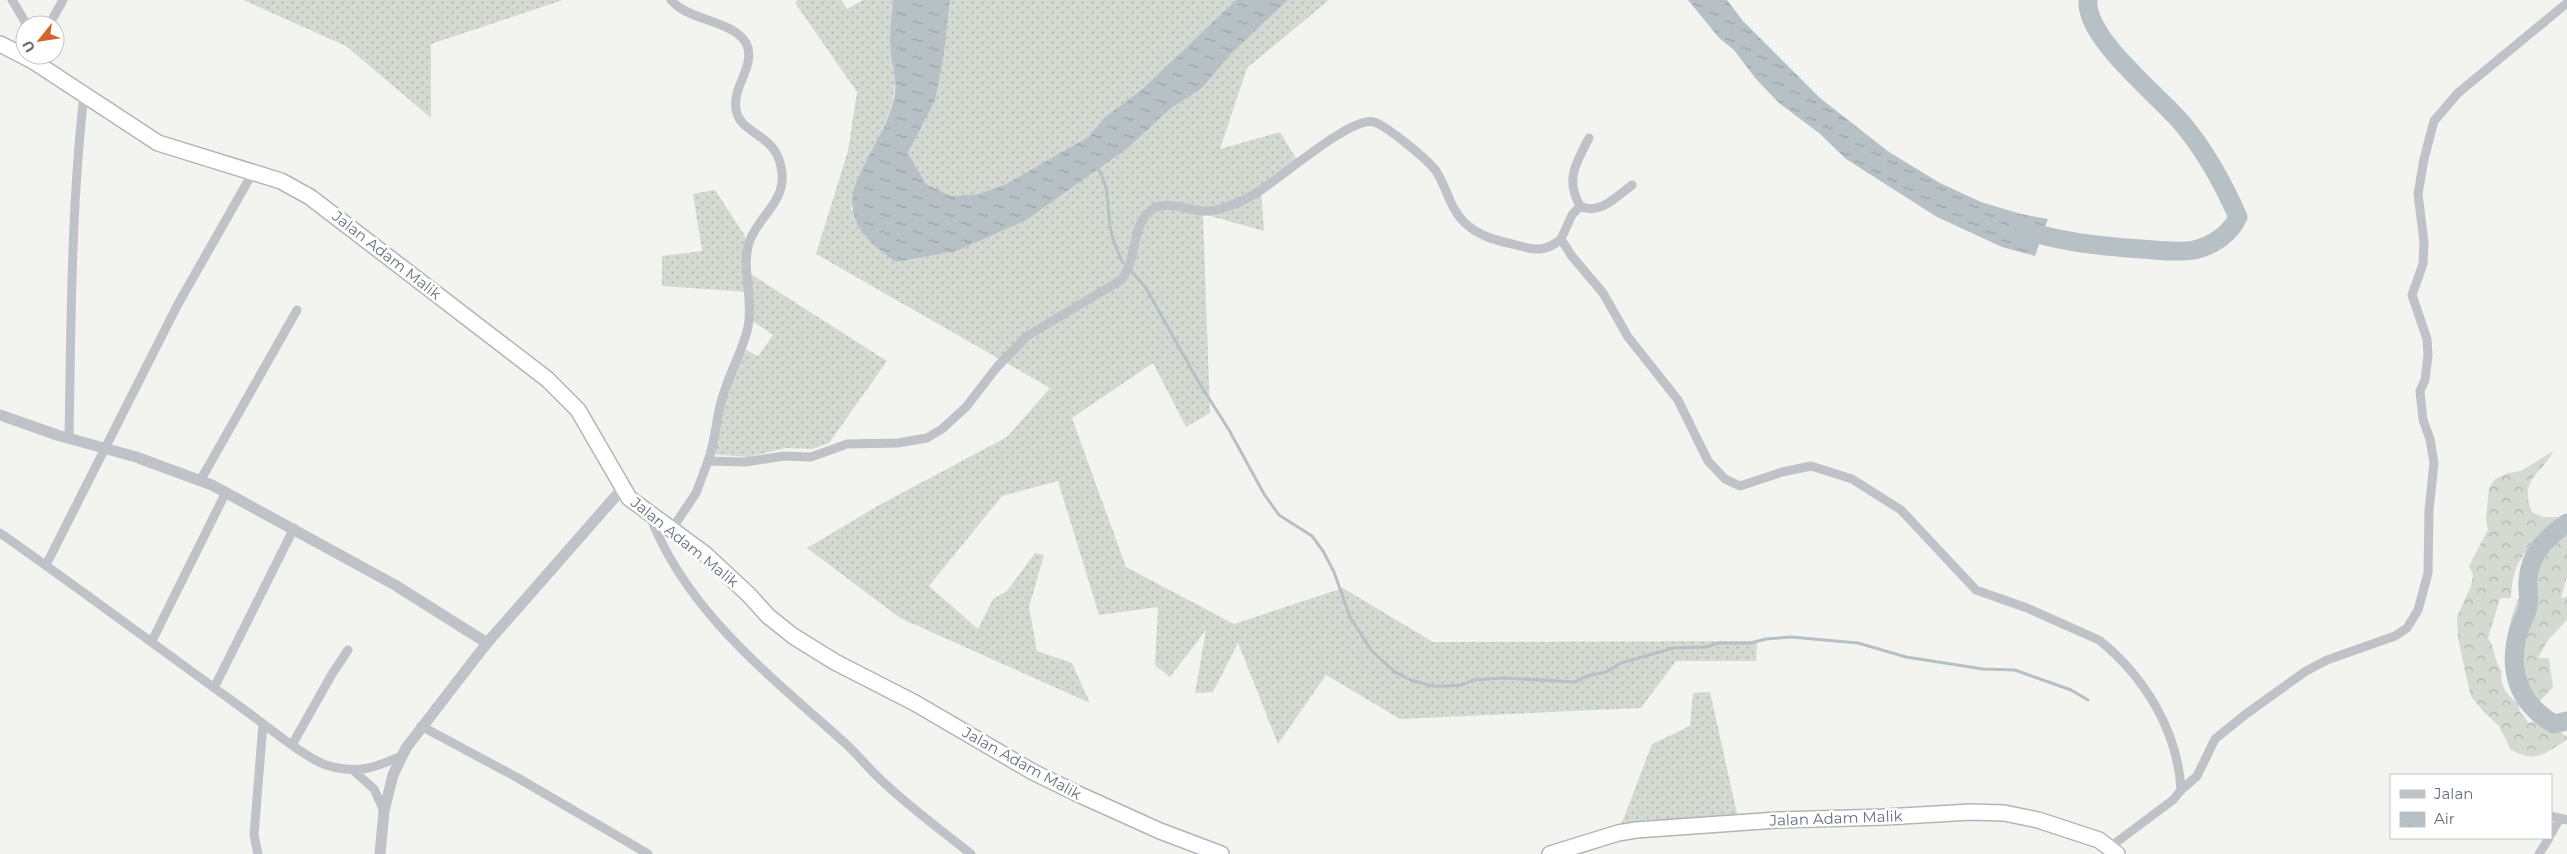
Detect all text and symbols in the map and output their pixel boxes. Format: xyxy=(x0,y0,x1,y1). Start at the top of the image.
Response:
north arrow xyxy=(15,15,65,65)
text: U xyxy=(18,37,39,56)
street label: Jalan Adam Malik xyxy=(328,206,445,303)
street label: Jalan Adam Malik xyxy=(627,492,743,591)
street label: Jalan Adam Malik xyxy=(958,722,1085,804)
legend xyxy=(2390,774,2552,839)
text: Jalan xyxy=(2433,784,2473,803)
street label: Jalan Adam Malik xyxy=(1768,806,1903,830)
text: Air xyxy=(2434,809,2455,828)

